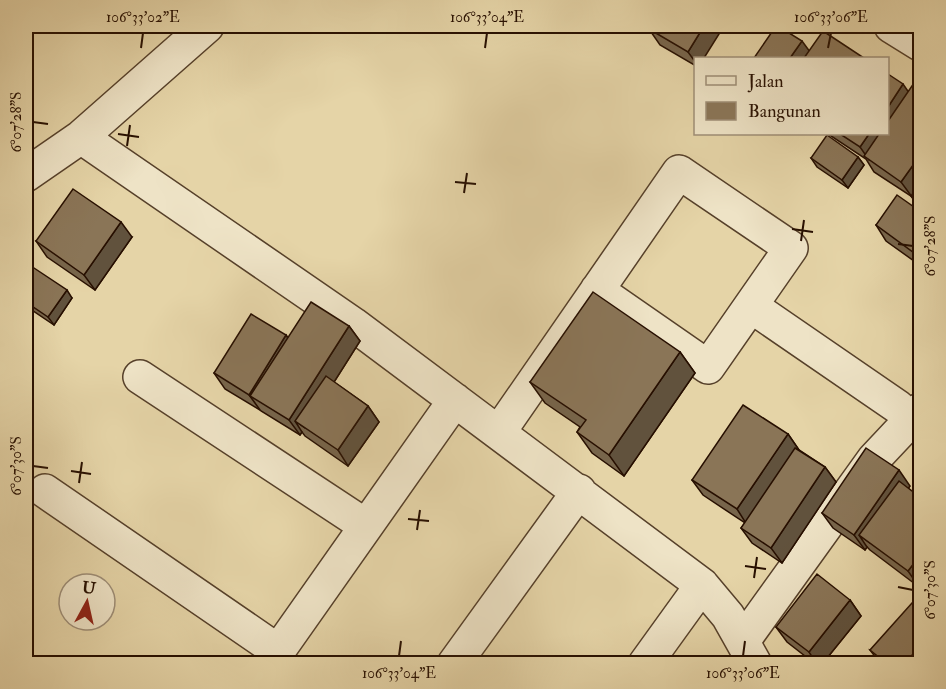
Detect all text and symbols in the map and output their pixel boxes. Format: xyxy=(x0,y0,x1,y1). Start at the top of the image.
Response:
text: 106°33'02"E xyxy=(106,8,180,27)
text: 106°33'04"E xyxy=(450,8,524,27)
text: 106°33'06"E xyxy=(794,8,868,27)
legend xyxy=(694,57,889,135)
text: Jalan xyxy=(747,70,784,93)
text: 6°07'28"S xyxy=(7,92,26,152)
text: Bangunan xyxy=(748,100,821,123)
text: 6°07'28"S xyxy=(921,216,940,276)
text: 6°07'30"S xyxy=(7,436,26,496)
text: 6°07'30"S xyxy=(921,560,940,620)
north arrow xyxy=(57,572,117,632)
text: U xyxy=(81,577,98,599)
text: 106°33'04"E xyxy=(362,664,436,683)
text: 106°33'06"E xyxy=(706,664,780,683)

